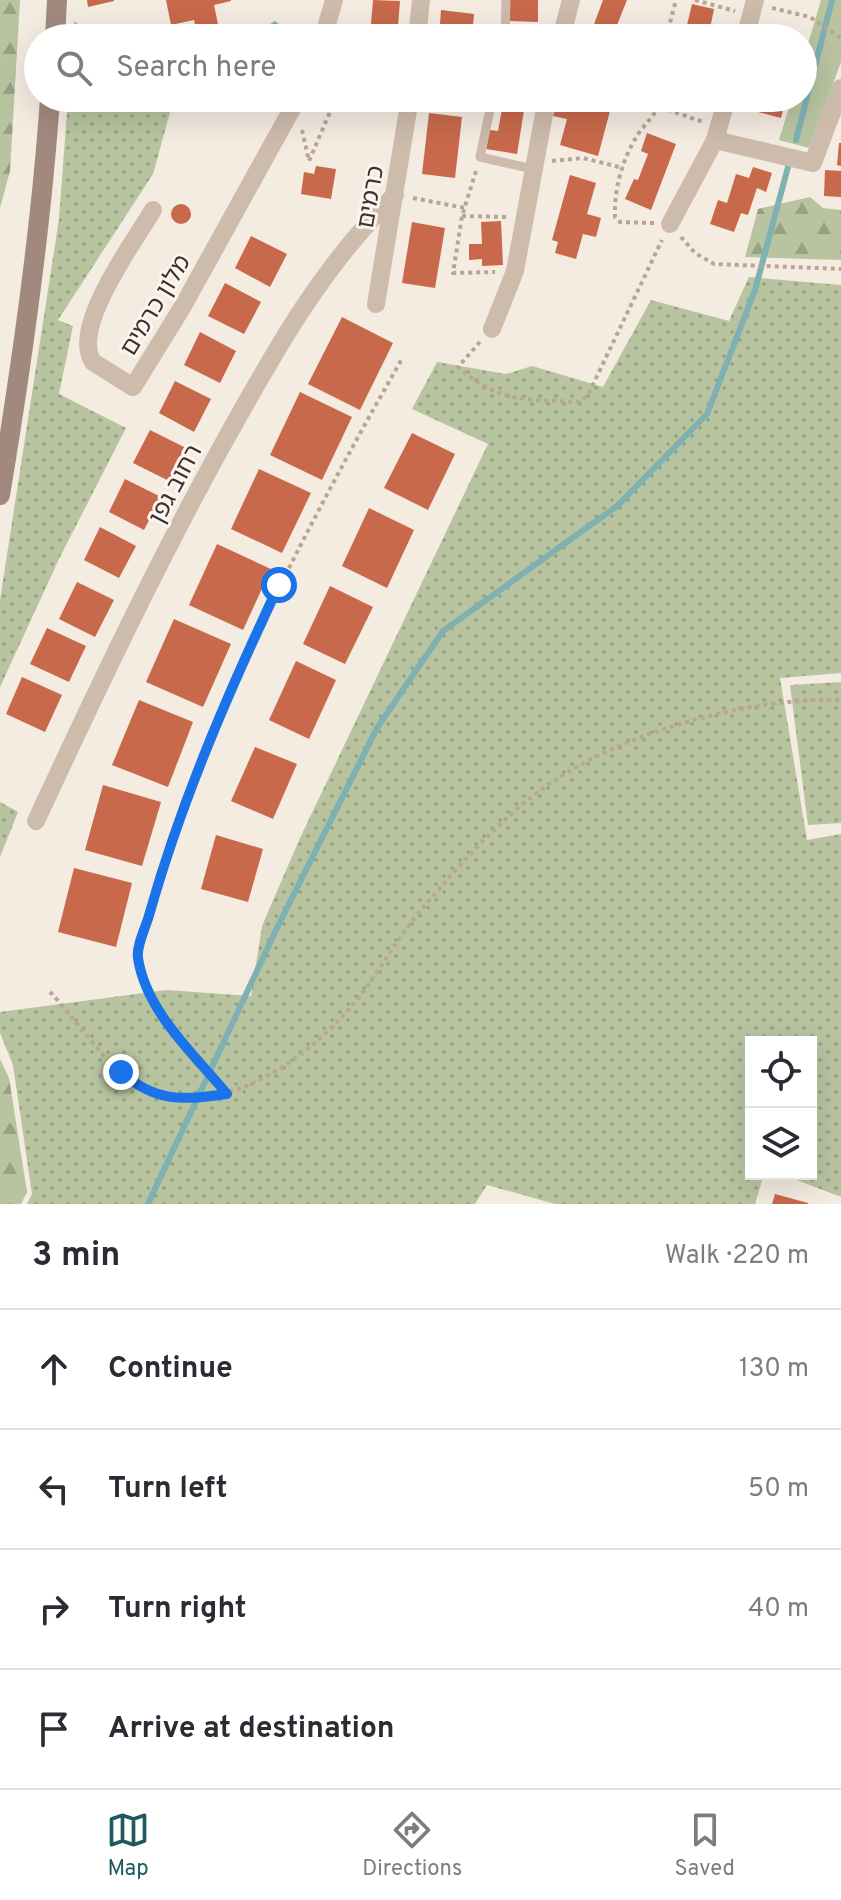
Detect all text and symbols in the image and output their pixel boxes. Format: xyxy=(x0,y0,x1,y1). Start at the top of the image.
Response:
search box xyxy=(24,24,817,112)
icon: search xyxy=(52,46,96,90)
text: Search here xyxy=(116,50,276,87)
street label: כרמים xyxy=(352,164,392,231)
street label: מלון כרמים xyxy=(115,250,199,362)
street label: רחוב גפן xyxy=(143,440,210,530)
route start xyxy=(261,567,297,603)
map controls xyxy=(745,1036,817,1180)
button: locate xyxy=(745,1036,817,1108)
route end xyxy=(103,1054,139,1090)
button: layers xyxy=(745,1108,817,1180)
text: 3 min xyxy=(32,1235,120,1278)
text: Walk · 220 m xyxy=(665,1240,809,1273)
icon: ahead xyxy=(32,1347,76,1391)
text: Continue xyxy=(108,1351,233,1388)
text: 130 m xyxy=(739,1353,809,1386)
icon: left xyxy=(32,1467,76,1511)
text: Turn left xyxy=(108,1471,228,1508)
text: 50 m xyxy=(748,1473,809,1506)
icon: right xyxy=(32,1587,76,1631)
text: Turn right xyxy=(108,1591,246,1628)
text: 40 m xyxy=(748,1593,809,1626)
icon: arrive xyxy=(32,1707,76,1751)
text: Arrive at destination xyxy=(108,1711,394,1748)
tab: Map xyxy=(106,1808,150,1883)
tab: Directions xyxy=(362,1808,462,1883)
tab: Saved xyxy=(674,1808,735,1883)

